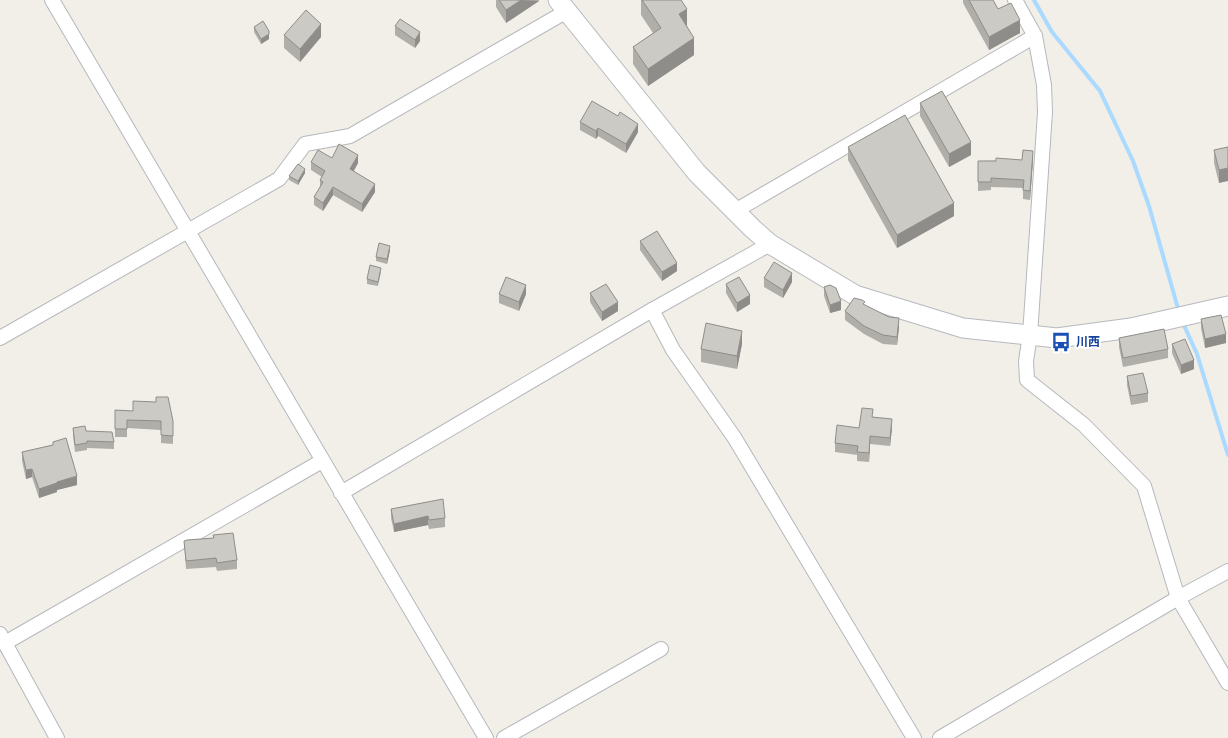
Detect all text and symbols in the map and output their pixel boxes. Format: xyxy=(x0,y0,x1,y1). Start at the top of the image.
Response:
bus stop icon: 川西 xyxy=(1050,331,1072,353)
place label: 川西 xyxy=(1076,335,1100,349)

